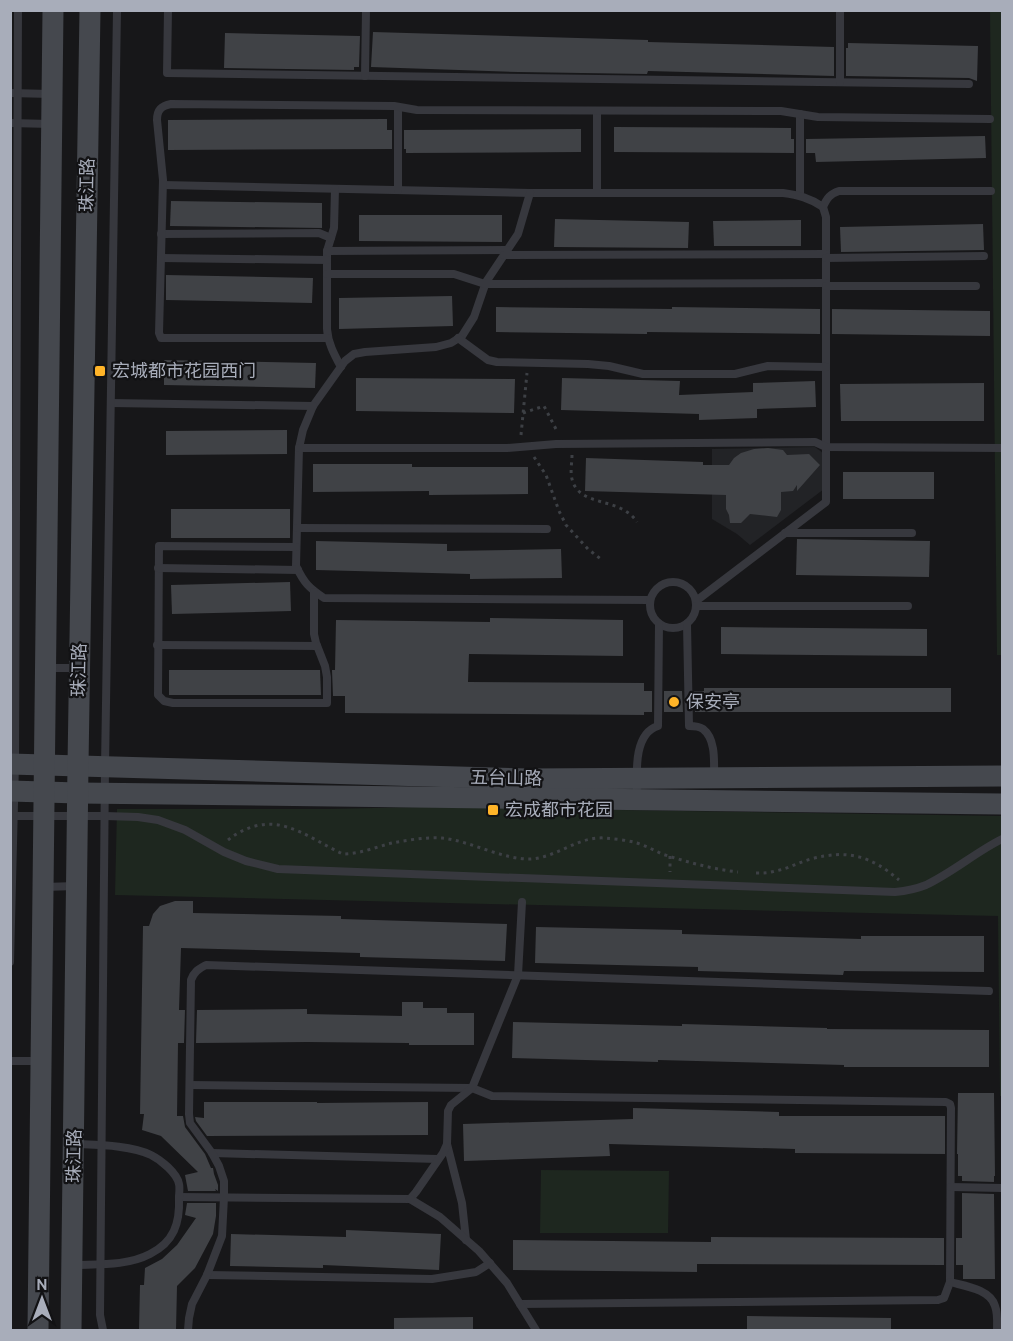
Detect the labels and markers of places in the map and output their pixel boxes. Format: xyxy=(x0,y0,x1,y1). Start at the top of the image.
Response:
place label: 宏城都市花园西门 xyxy=(112,360,256,382)
marker: 宏城都市花园西门 xyxy=(93,364,107,378)
place label: 保安亭 xyxy=(686,691,740,713)
marker: 保安亭 xyxy=(667,695,681,709)
place label: 宏成都市花园 xyxy=(505,799,613,821)
marker: 宏成都市花园 xyxy=(486,803,500,817)

